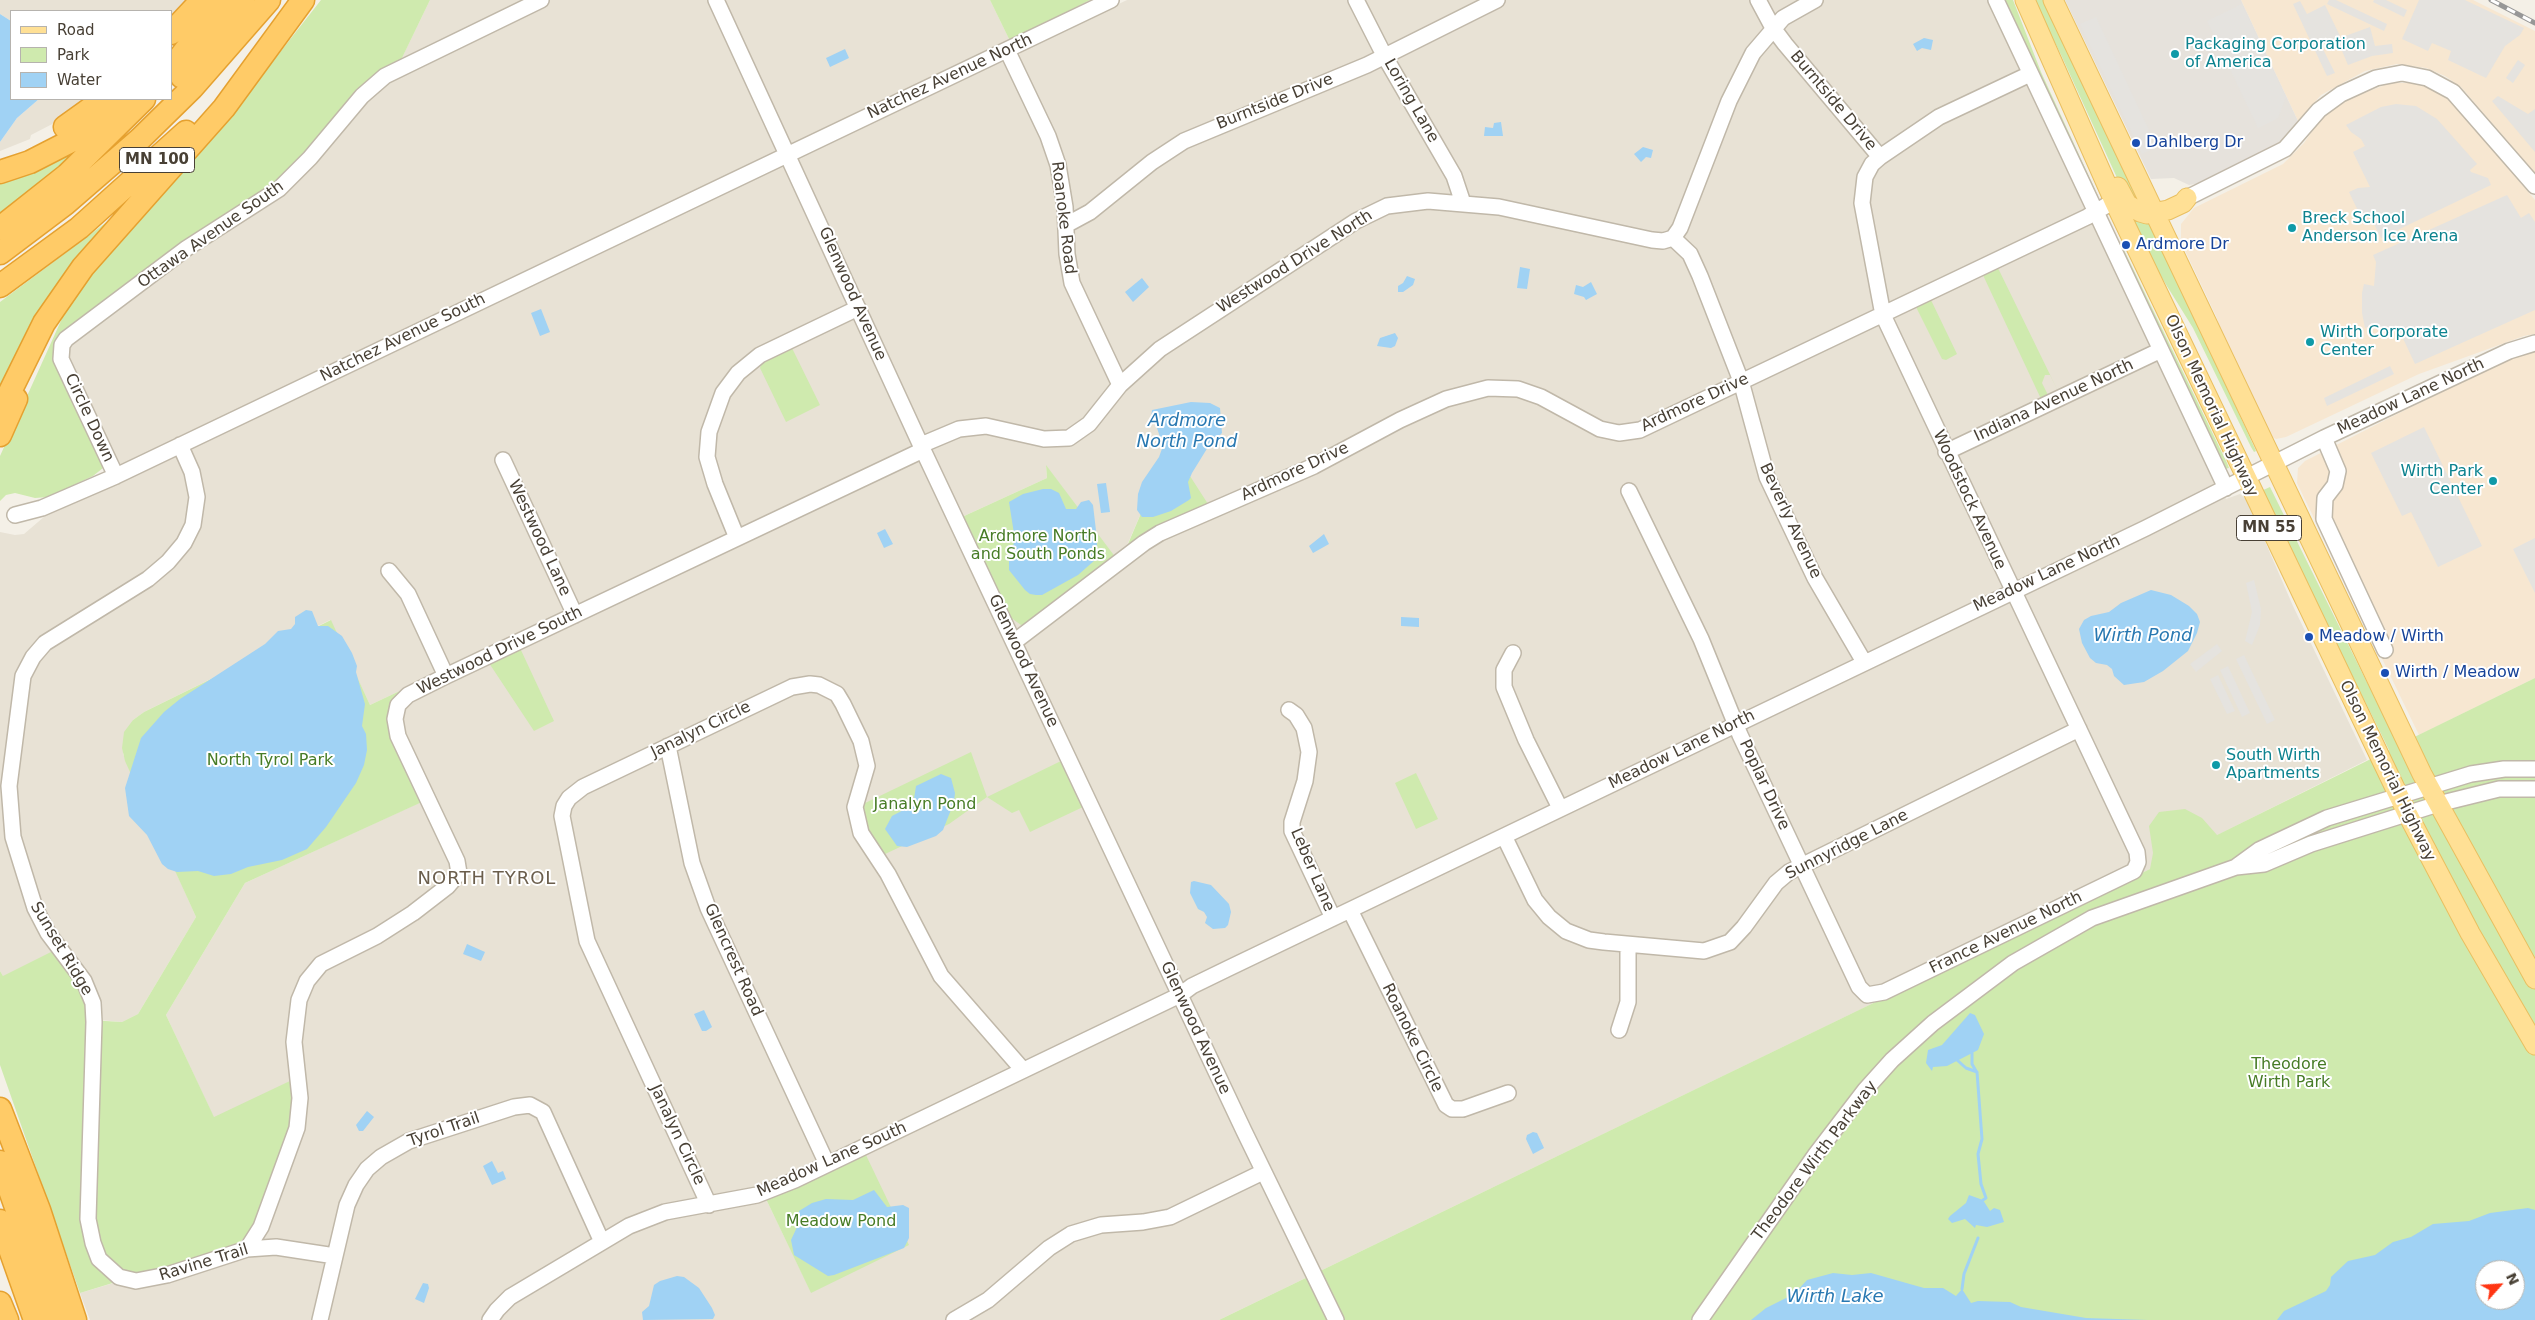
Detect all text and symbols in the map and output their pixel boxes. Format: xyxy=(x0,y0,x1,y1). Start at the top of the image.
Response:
legend xyxy=(10,10,172,100)
text: Road xyxy=(57,21,95,39)
street label: Natchez Avenue North xyxy=(865,30,1035,124)
place label: Packaging Corporation of America xyxy=(2185,35,2366,73)
text: Park xyxy=(57,46,89,64)
street label: Burntside Drive xyxy=(1786,47,1880,155)
marker: Packaging Corporation of America xyxy=(2169,48,2181,60)
street label: Loring Lane xyxy=(1379,56,1443,146)
street label: Burntside Drive xyxy=(1214,70,1336,134)
text: Water xyxy=(57,71,101,89)
place label: Dahlberg Dr xyxy=(2146,133,2243,153)
marker: Dahlberg Dr xyxy=(2130,137,2142,149)
road number: MN 100 xyxy=(120,148,194,172)
street label: Roanoke Road xyxy=(1047,160,1079,276)
street label: Ottawa Avenue South xyxy=(134,177,288,293)
street label: Westwood Drive North xyxy=(1214,206,1376,318)
place label: Breck School Anderson Ice Arena xyxy=(2302,209,2458,247)
marker: Breck School Anderson Ice Arena xyxy=(2286,222,2298,234)
street label: Glenwood Avenue xyxy=(814,224,890,364)
place label: Ardmore Dr xyxy=(2136,235,2229,255)
marker: Ardmore Dr xyxy=(2120,239,2132,251)
street label: Natchez Avenue South xyxy=(317,290,489,386)
street label: Olson Memorial Highway xyxy=(2160,312,2262,500)
place label: Wirth Corporate Center xyxy=(2320,323,2448,361)
marker: Wirth Corporate Center xyxy=(2304,336,2316,348)
street label: Meadow Lane North xyxy=(2334,354,2488,440)
street label: Indiana Avenue North xyxy=(1971,356,2137,446)
street label: Ardmore Drive xyxy=(1638,370,1752,436)
street label: Circle Down xyxy=(60,371,118,465)
water label: Ardmore North Pond xyxy=(1137,410,1237,452)
street label: Woodstock Avenue xyxy=(1928,427,2010,573)
street label: Ardmore Drive xyxy=(1238,439,1352,505)
street label: Beverly Avenue xyxy=(1755,460,1825,582)
place label: Wirth Park Center xyxy=(2400,462,2483,500)
marker: Wirth Park Center xyxy=(2487,475,2499,487)
street label: Westwood Lane xyxy=(504,477,574,599)
road number: MN 55 xyxy=(2236,516,2302,540)
park label: Ardmore North and South Ponds xyxy=(971,527,1105,565)
street label: Meadow Lane North xyxy=(1970,531,2124,617)
street label: Glenwood Avenue xyxy=(984,592,1062,730)
street label: Westwood Drive South xyxy=(414,603,586,699)
water label: Wirth Pond xyxy=(2093,625,2193,647)
place label: Meadow / Wirth xyxy=(2319,627,2444,647)
marker: Meadow / Wirth xyxy=(2303,631,2315,643)
place label: Wirth / Meadow xyxy=(2395,663,2520,683)
marker: Wirth / Meadow xyxy=(2379,667,2391,679)
street label: Olson Memorial Highway xyxy=(2335,677,2439,865)
street label: Janalyn Circle xyxy=(648,698,754,762)
street label: Meadow Lane North xyxy=(1606,706,1758,794)
street label: Poplar Drive xyxy=(1735,737,1793,833)
place label: South Wirth Apartments xyxy=(2226,746,2320,784)
park label: North Tyrol Park xyxy=(207,751,333,771)
marker: South Wirth Apartments xyxy=(2210,759,2222,771)
park label: Janalyn Pond xyxy=(874,795,976,815)
street label: Sunnyridge Lane xyxy=(1782,806,1912,884)
street label: Leber Lane xyxy=(1286,825,1338,915)
district label: NORTH TYROL xyxy=(416,868,558,890)
street label: France Avenue North xyxy=(1926,888,2086,978)
street label: Sunset Ridge xyxy=(26,899,96,999)
street label: Glencrest Road xyxy=(700,901,766,1019)
street label: Glenwood Avenue xyxy=(1156,959,1234,1097)
street label: Roanoke Circle xyxy=(1377,981,1447,1095)
park label: Theodore Wirth Park xyxy=(2248,1055,2330,1093)
street label: Theodore Wirth Parkway xyxy=(1748,1077,1882,1245)
street label: Janalyn Circle xyxy=(645,1082,709,1188)
street label: Tyrol Trail xyxy=(405,1109,483,1151)
street label: Meadow Lane South xyxy=(754,1118,910,1202)
park label: Meadow Pond xyxy=(786,1212,896,1232)
street label: Ravine Trail xyxy=(157,1240,251,1286)
north arrow xyxy=(2475,1260,2525,1310)
text: N xyxy=(2503,1270,2522,1288)
water label: Wirth Lake xyxy=(1787,1286,1883,1308)

